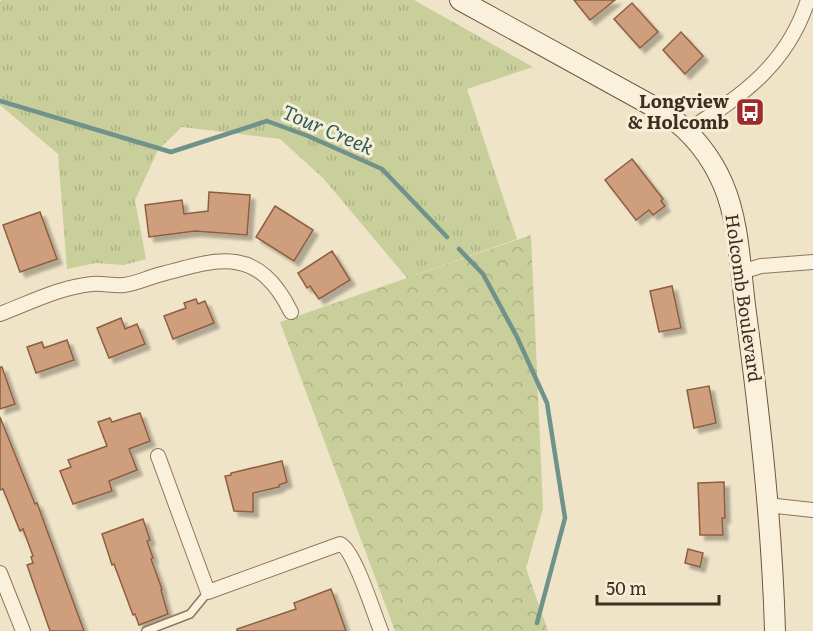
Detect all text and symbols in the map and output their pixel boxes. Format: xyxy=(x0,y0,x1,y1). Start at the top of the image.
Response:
place label: Longview & Holcomb xyxy=(628,87,730,135)
water label: Tour Creek xyxy=(278,95,379,161)
bus stop icon: Longview & Holcomb xyxy=(734,96,766,128)
street label: Holcomb Boulevard xyxy=(719,212,770,384)
scale bar xyxy=(597,568,718,606)
text: 50 m xyxy=(606,574,647,601)

